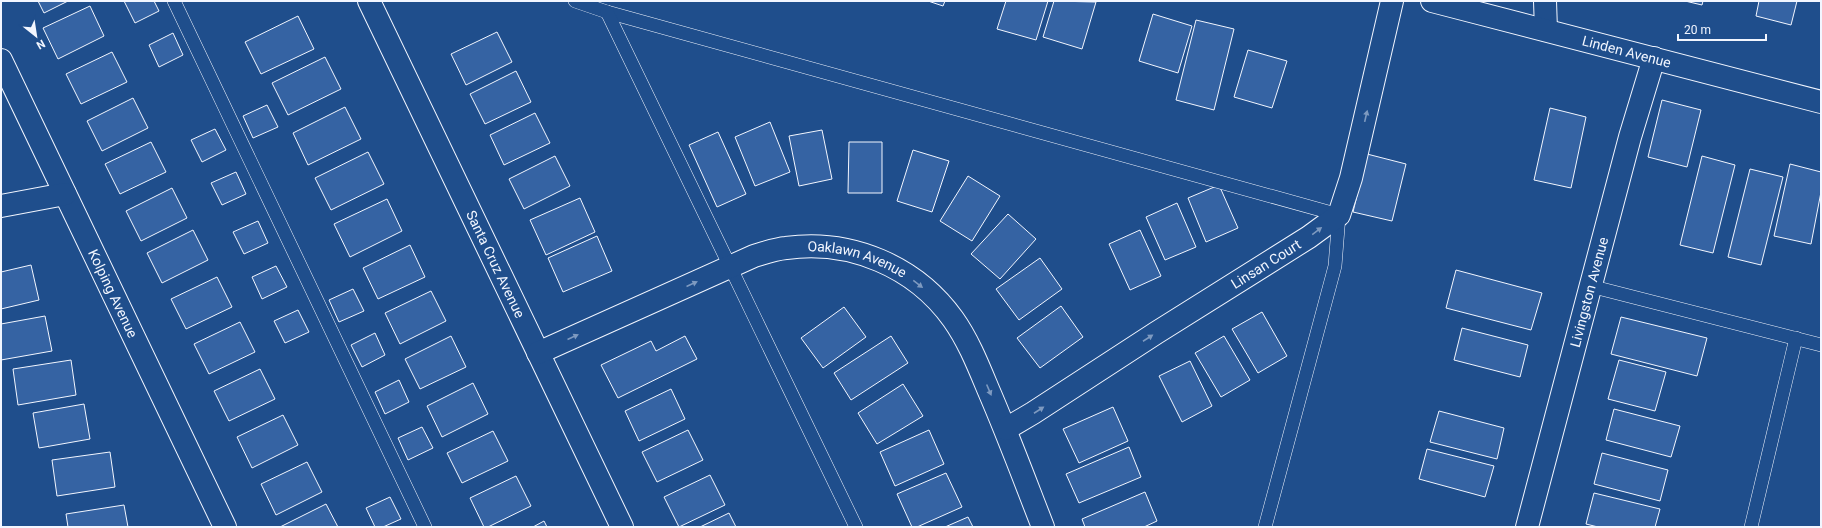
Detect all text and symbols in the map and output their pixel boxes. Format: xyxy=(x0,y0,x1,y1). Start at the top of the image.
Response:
north arrow xyxy=(16,16,56,56)
scale bar xyxy=(1678,16,1766,42)
text: 20 m xyxy=(1684,23,1711,37)
street label: Linden Avenue xyxy=(1580,32,1673,71)
text: N xyxy=(34,37,47,52)
one-way arrow xyxy=(1363,110,1369,122)
street label: Santa Cruz Avenue xyxy=(463,208,528,320)
one-way arrow xyxy=(1312,227,1322,235)
street label: Livingston Avenue xyxy=(1567,235,1611,349)
street label: Linsan Court xyxy=(1228,236,1304,292)
street label: Oaklawn Avenue xyxy=(808,238,910,281)
street label: Kolping Avenue xyxy=(85,247,141,340)
one-way arrow xyxy=(912,279,923,288)
one-way arrow xyxy=(686,281,697,287)
one-way arrow xyxy=(568,334,579,340)
one-way arrow xyxy=(1143,334,1153,342)
one-way arrow xyxy=(986,385,992,396)
one-way arrow xyxy=(1033,406,1045,413)

